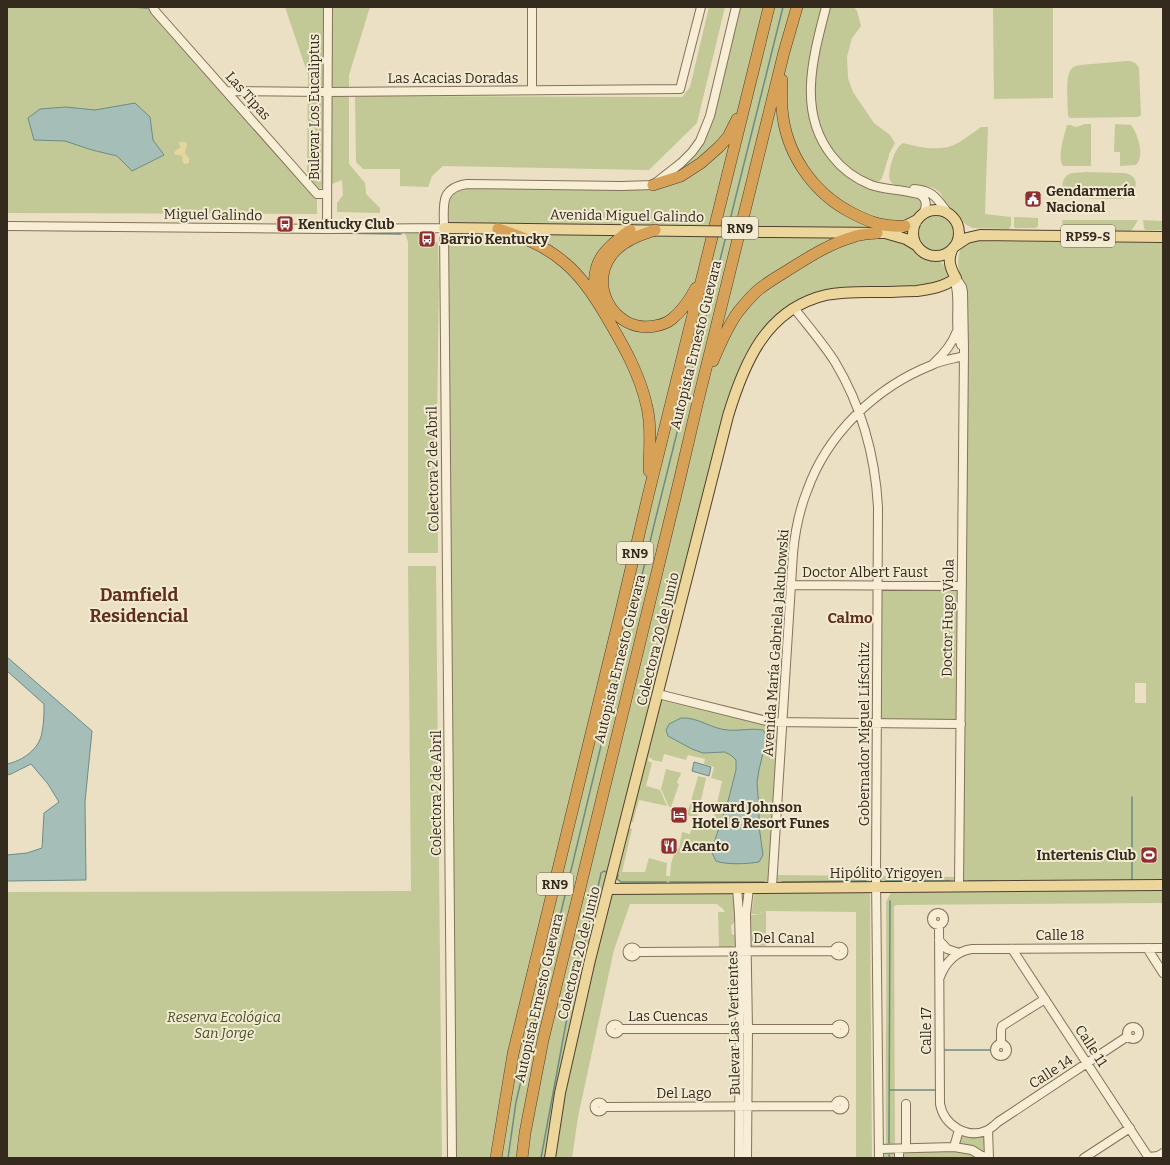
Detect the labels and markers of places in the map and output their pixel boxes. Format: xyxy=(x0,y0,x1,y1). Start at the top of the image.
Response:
place label: Gendarmería Nacional xyxy=(1046,183,1135,216)
public building icon: Gendarmería Nacional xyxy=(1023,189,1043,209)
bus stop icon: Kentucky Club xyxy=(275,214,295,234)
place label: Kentucky Club xyxy=(298,216,394,233)
bus stop icon: Barrio Kentucky xyxy=(417,229,437,249)
place label: Barrio Kentucky xyxy=(440,231,549,248)
place label: Howard Johnson Hotel & Resort Funes xyxy=(692,799,829,832)
hotel icon: Howard Johnson Hotel & Resort Funes xyxy=(669,805,689,825)
restaurant icon: Acanto xyxy=(659,836,679,856)
place label: Acanto xyxy=(682,838,729,855)
sports icon: Intertenis Club xyxy=(1139,845,1159,865)
place label: Intertenis Club xyxy=(1036,847,1136,864)

